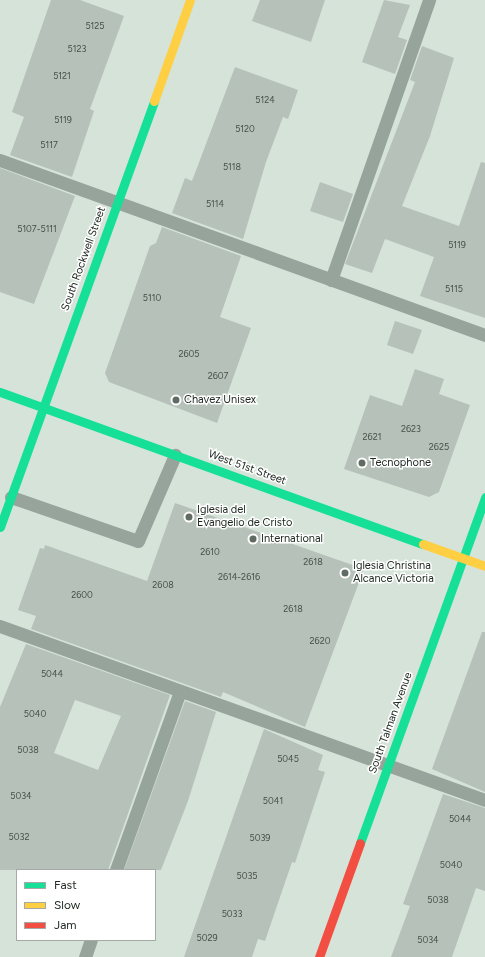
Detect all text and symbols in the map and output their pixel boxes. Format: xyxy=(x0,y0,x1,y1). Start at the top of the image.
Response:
house number: 5125 xyxy=(85,21,105,31)
house number: 5123 xyxy=(68,44,86,54)
house number: 5121 xyxy=(53,71,71,81)
house number: 5124 xyxy=(255,95,275,105)
house number: 5119 xyxy=(54,115,72,125)
house number: 5120 xyxy=(235,124,255,134)
house number: 5117 xyxy=(40,140,58,150)
house number: 5118 xyxy=(223,162,241,172)
house number: 5114 xyxy=(206,199,224,209)
street label: South Rockwell Street xyxy=(59,205,109,313)
house number: 5107-5111 xyxy=(17,224,57,234)
house number: 5119 xyxy=(448,240,466,250)
house number: 5115 xyxy=(445,284,463,294)
house number: 5110 xyxy=(143,293,161,303)
house number: 2605 xyxy=(178,349,200,359)
house number: 2607 xyxy=(208,371,228,381)
place label: Chavez Unisex xyxy=(184,393,256,407)
marker: Chavez Unisex xyxy=(171,395,181,405)
house number: 2623 xyxy=(401,424,421,434)
house number: 2621 xyxy=(363,432,381,442)
house number: 2625 xyxy=(429,442,449,452)
street label: West 51st Street xyxy=(206,448,288,488)
place label: Tecnophone xyxy=(370,456,431,470)
marker: Tecnophone xyxy=(357,458,367,468)
place label: Iglesia del Evangelio de Cristo xyxy=(197,504,292,530)
marker: Iglesia del Evangelio de Cristo xyxy=(184,512,194,522)
place label: International xyxy=(261,532,323,546)
marker: International xyxy=(248,534,258,544)
house number: 2610 xyxy=(200,547,220,557)
house number: 2618 xyxy=(303,557,323,567)
place label: Iglesia Christina Alcance Victoria xyxy=(353,560,434,586)
marker: Iglesia Christina Alcance Victoria xyxy=(340,568,350,578)
house number: 2614-2616 xyxy=(218,572,260,582)
house number: 2608 xyxy=(152,580,174,590)
house number: 2600 xyxy=(71,590,93,600)
house number: 2618 xyxy=(283,604,303,614)
house number: 2620 xyxy=(310,636,330,646)
house number: 5044 xyxy=(41,669,63,679)
street label: South Talman Avenue xyxy=(367,671,415,775)
house number: 5040 xyxy=(24,709,46,719)
house number: 5038 xyxy=(17,745,39,755)
house number: 5045 xyxy=(277,754,299,764)
house number: 5034 xyxy=(10,791,32,801)
house number: 5041 xyxy=(263,796,283,806)
house number: 5044 xyxy=(449,814,471,824)
house number: 5032 xyxy=(9,832,29,842)
house number: 5039 xyxy=(250,833,270,843)
house number: 5040 xyxy=(440,860,462,870)
legend xyxy=(16,869,156,941)
house number: 5035 xyxy=(236,871,258,881)
text: Fast xyxy=(54,878,77,892)
house number: 5038 xyxy=(427,895,449,905)
text: Slow xyxy=(54,898,80,912)
house number: 5033 xyxy=(222,909,242,919)
text: Jam xyxy=(54,918,77,932)
house number: 5029 xyxy=(196,933,218,943)
house number: 5034 xyxy=(417,935,439,945)

